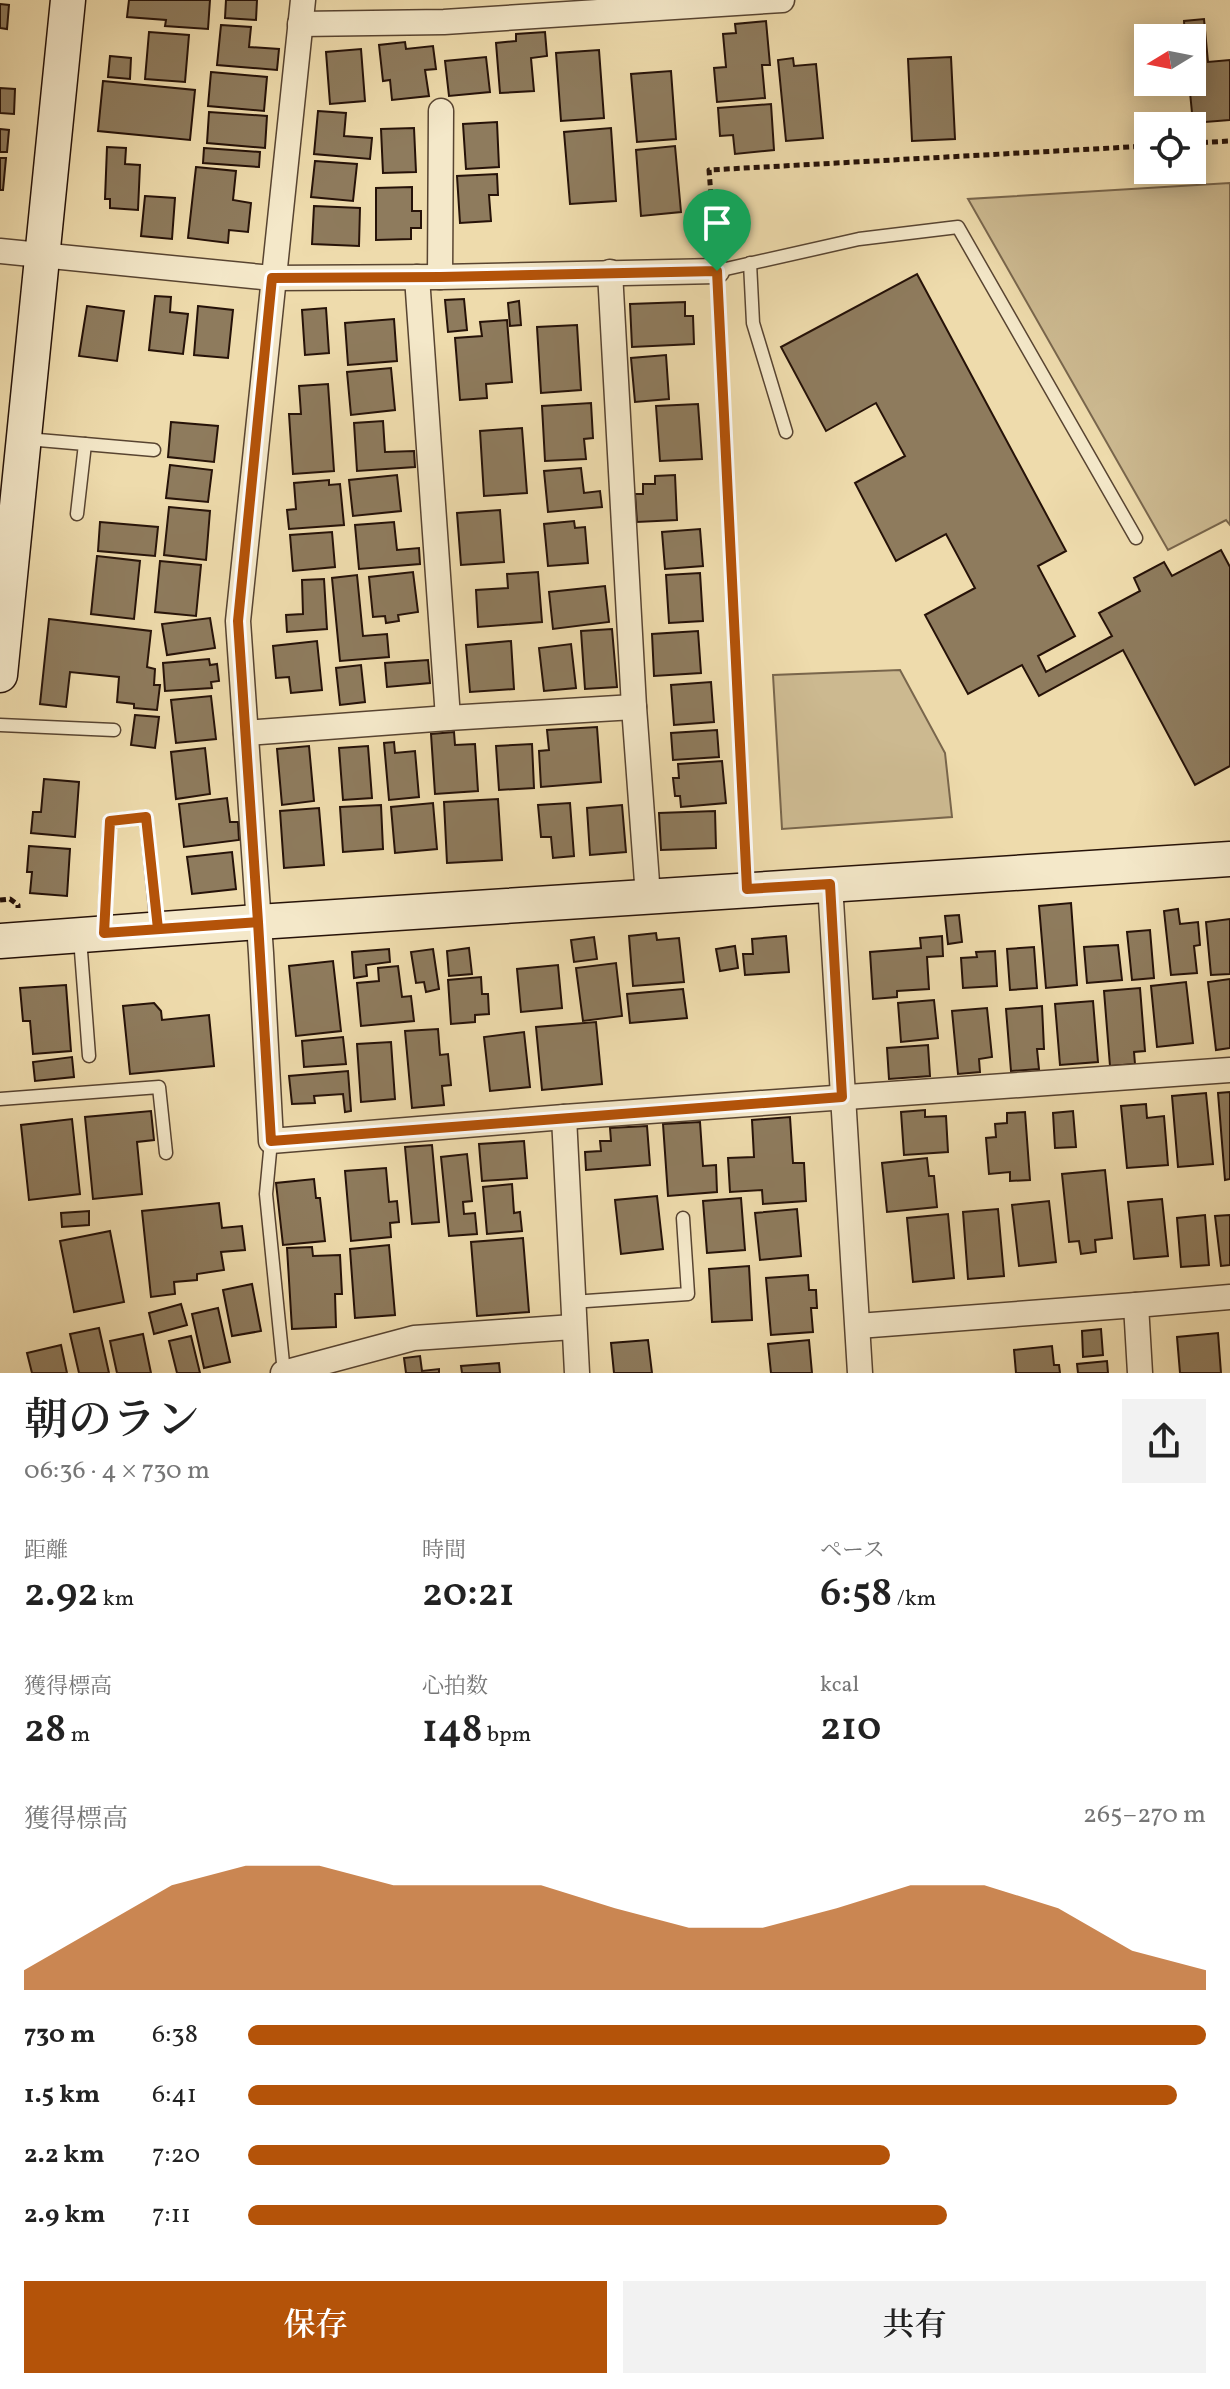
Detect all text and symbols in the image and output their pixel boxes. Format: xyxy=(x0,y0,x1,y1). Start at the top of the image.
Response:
north arrow xyxy=(1134,24,1206,96)
map controls xyxy=(1134,24,1206,184)
button: locate xyxy=(1134,112,1206,184)
pin xyxy=(683,189,751,271)
icon: arrive xyxy=(695,201,739,245)
text: 朝のラン xyxy=(24,1392,200,1453)
button: share xyxy=(1122,1399,1206,1483)
text: 06:36 · 4 × 730 m xyxy=(24,1453,210,1489)
text: 距離 xyxy=(24,1536,68,1567)
text: 時間 xyxy=(422,1536,466,1567)
text: ペース xyxy=(820,1536,885,1567)
text: 2.92 xyxy=(24,1567,98,1623)
text: 20:21 xyxy=(422,1567,515,1623)
text: 6:58 xyxy=(820,1567,892,1623)
text: km xyxy=(98,1584,134,1615)
text: /km xyxy=(892,1584,936,1615)
text: kcal xyxy=(820,1670,859,1701)
text: 獲得標高 xyxy=(24,1672,112,1703)
text: 心拍数 xyxy=(422,1672,488,1703)
text: 210 xyxy=(820,1701,881,1757)
text: 28 xyxy=(24,1703,66,1759)
text: 148 xyxy=(422,1703,483,1759)
text: m xyxy=(66,1720,90,1751)
text: bpm xyxy=(483,1720,531,1751)
text: 265–270 m xyxy=(1083,1797,1206,1833)
text: 獲得標高 xyxy=(24,1802,128,1838)
text: 730 m xyxy=(24,2017,95,2053)
text: 6:38 xyxy=(152,2017,198,2053)
text: 1.5 km xyxy=(24,2077,100,2113)
text: 6:41 xyxy=(152,2077,197,2113)
text: 2.2 km xyxy=(24,2137,105,2173)
text: 7:20 xyxy=(152,2137,200,2173)
text: 2.9 km xyxy=(24,2197,105,2233)
text: 7:11 xyxy=(152,2197,191,2233)
button: 保存 xyxy=(24,2281,607,2373)
button: 共有 xyxy=(623,2281,1206,2373)

